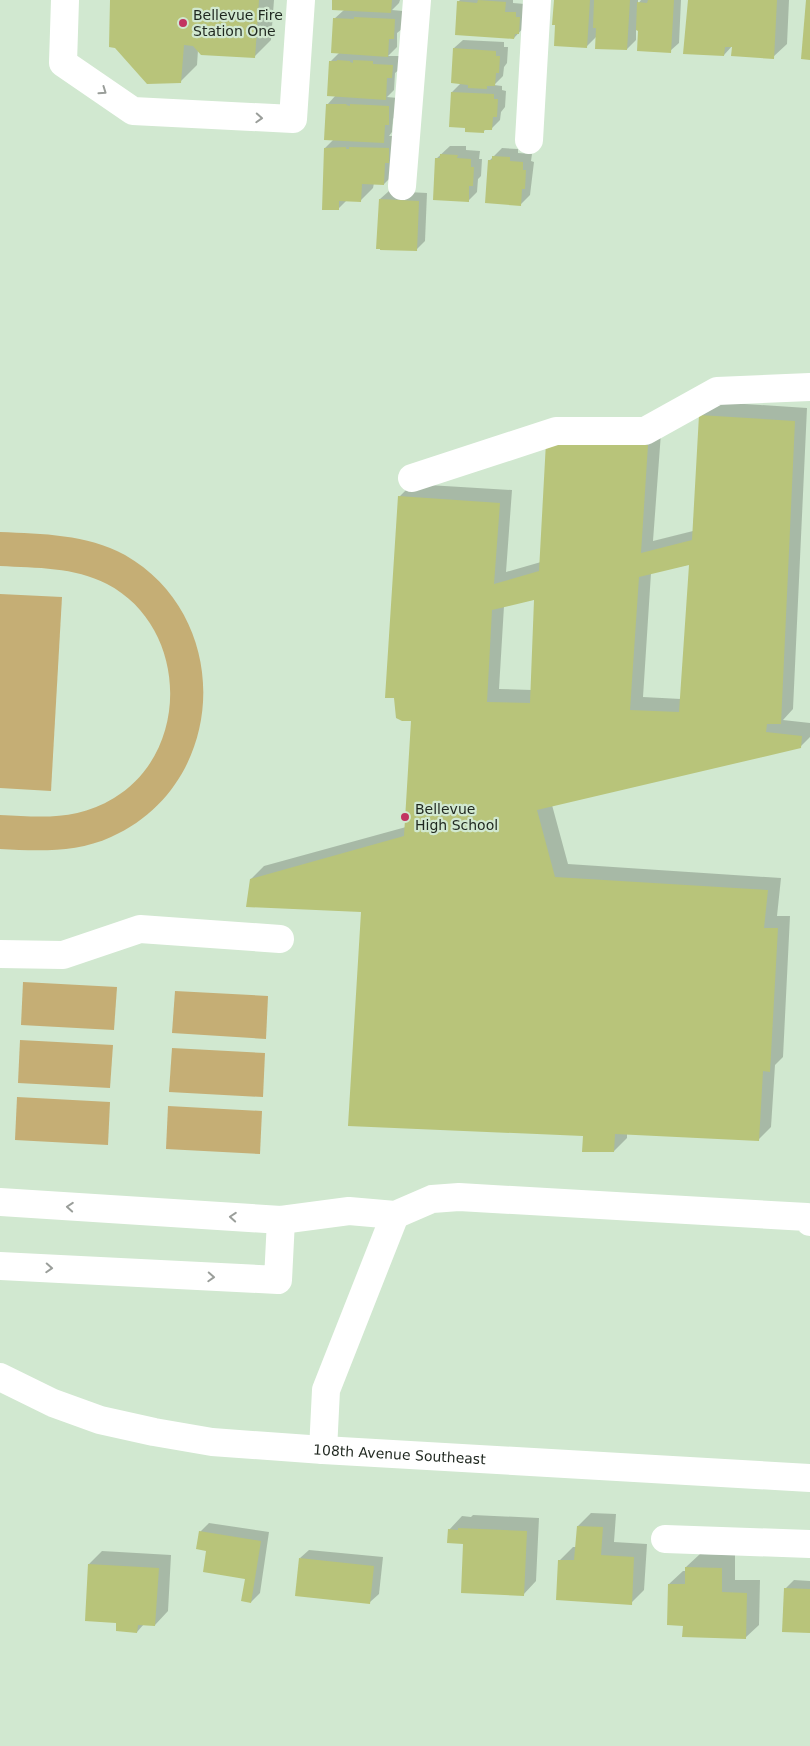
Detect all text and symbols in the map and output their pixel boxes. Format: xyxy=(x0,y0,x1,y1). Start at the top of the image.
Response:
place label: Bellevue Fire Station One xyxy=(193,7,283,39)
marker: Bellevue Fire Station One xyxy=(177,17,189,29)
one-way arrow xyxy=(97,85,107,94)
one-way arrow xyxy=(255,112,263,123)
place label: Bellevue High School xyxy=(415,801,498,833)
marker: Bellevue High School xyxy=(399,811,411,823)
one-way arrow xyxy=(66,1201,74,1212)
one-way arrow xyxy=(228,1211,236,1222)
one-way arrow xyxy=(45,1263,53,1274)
one-way arrow xyxy=(207,1271,215,1282)
street label: 108th Avenue Southeast xyxy=(313,1441,487,1467)

